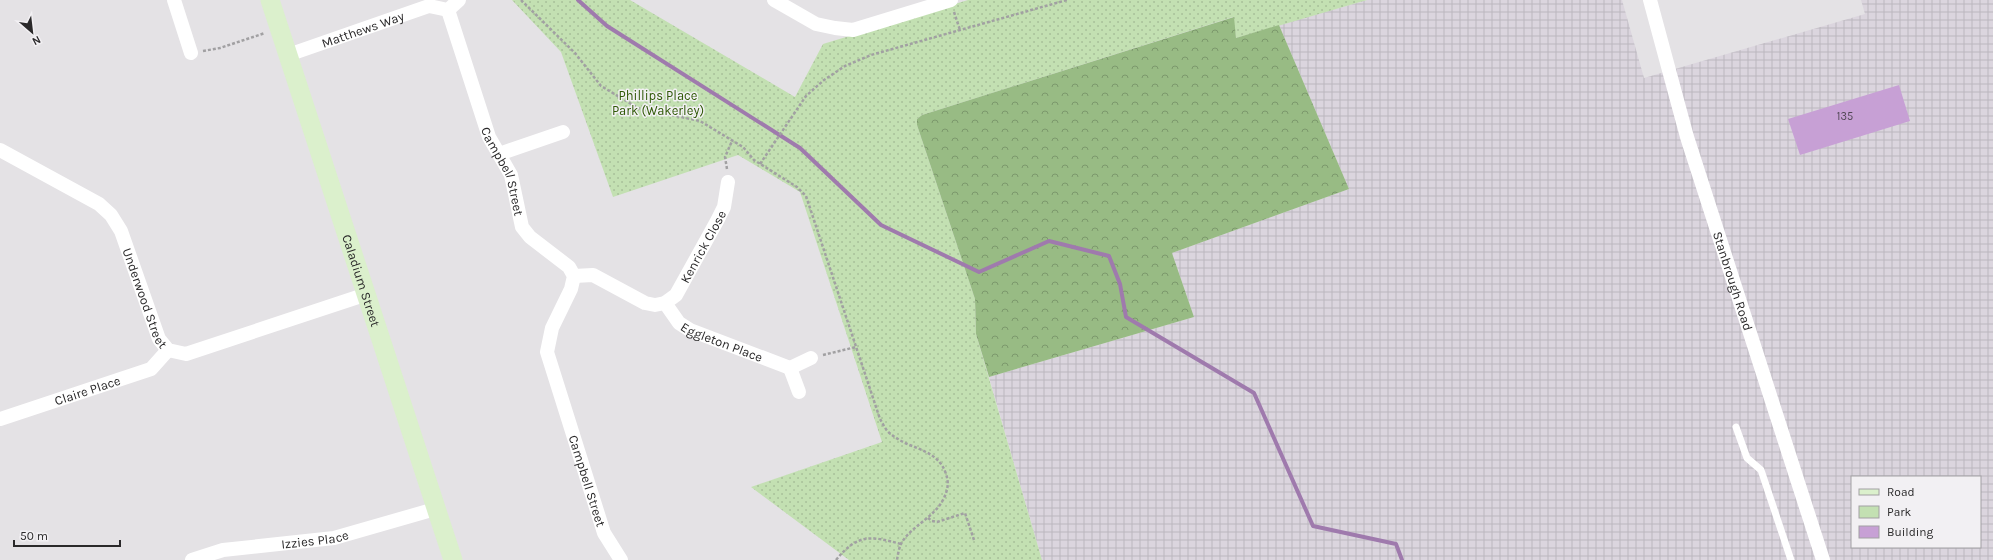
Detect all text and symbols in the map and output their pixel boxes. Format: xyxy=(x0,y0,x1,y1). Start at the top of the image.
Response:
street label: Matthews Way xyxy=(319,8,406,50)
north arrow xyxy=(12,12,52,52)
text: N xyxy=(30,33,43,48)
park label: Phillips Place Park (Wakerley) xyxy=(612,88,704,118)
house number: 135 xyxy=(1837,110,1853,123)
street label: Campbell Street xyxy=(479,125,527,217)
street label: Kenrick Close xyxy=(677,208,729,285)
street label: Stanbrough Road xyxy=(1710,229,1756,332)
street label: Caladium Street xyxy=(340,232,384,329)
street label: Underwood Street xyxy=(120,246,171,351)
street label: Eggleton Place xyxy=(678,319,765,365)
street label: Claire Place xyxy=(52,372,123,408)
street label: Campbell Street xyxy=(566,433,609,529)
legend xyxy=(1851,476,1981,548)
text: Road xyxy=(1887,485,1915,499)
text: Park xyxy=(1887,505,1912,519)
scale bar xyxy=(14,522,120,548)
text: Building xyxy=(1887,525,1934,539)
street label: Izzies Place xyxy=(280,527,351,551)
text: 50 m xyxy=(20,529,48,543)

